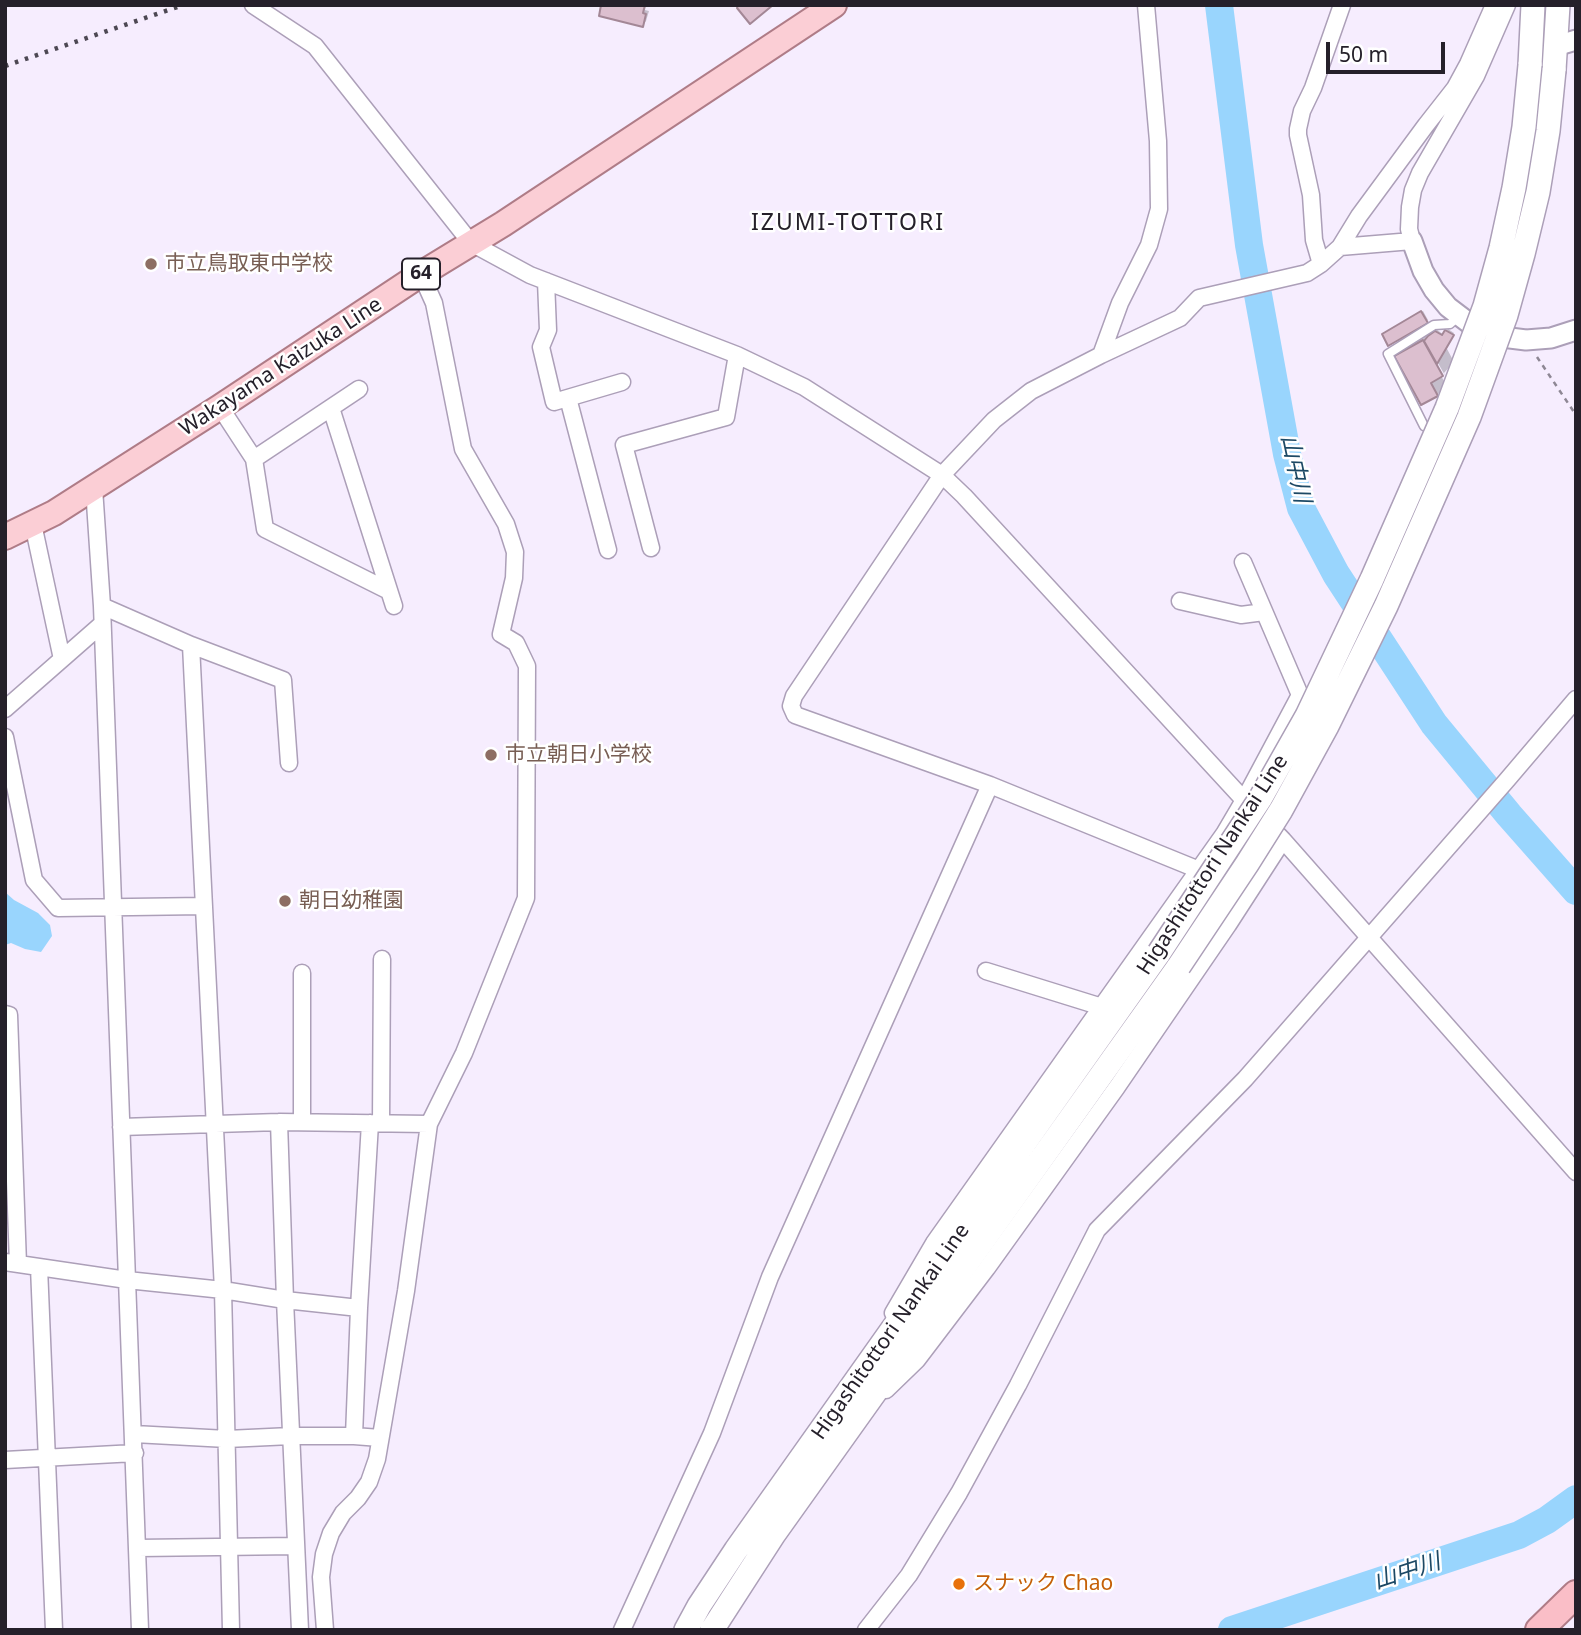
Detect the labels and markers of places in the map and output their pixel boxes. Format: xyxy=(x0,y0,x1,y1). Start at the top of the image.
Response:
place label: 市立鳥取東中学校 xyxy=(165,251,333,277)
marker: 市立鳥取東中学校 xyxy=(143,256,159,272)
place label: 市立朝日小学校 xyxy=(505,742,652,768)
marker: 市立朝日小学校 xyxy=(483,747,499,763)
place label: 朝日幼稚園 xyxy=(299,888,404,914)
marker: 朝日幼稚園 xyxy=(277,893,293,909)
place label: スナック Chao xyxy=(973,1571,1113,1597)
marker: スナック Chao xyxy=(951,1576,967,1592)

